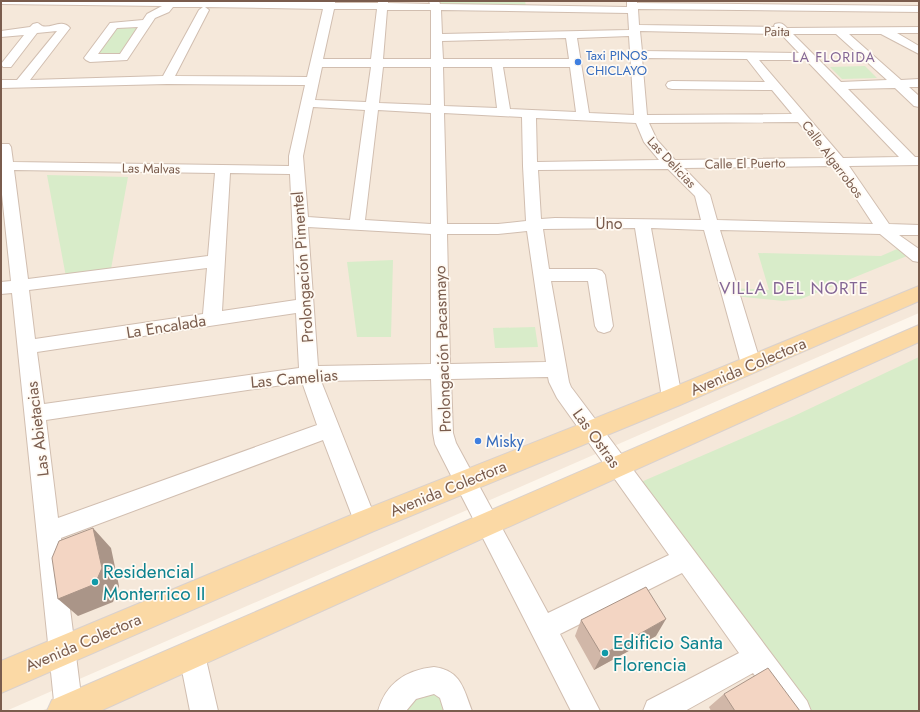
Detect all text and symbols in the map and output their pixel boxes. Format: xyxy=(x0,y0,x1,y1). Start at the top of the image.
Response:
street label: Paita xyxy=(764,22,790,41)
place label: Taxi PINOS CHICLAYO xyxy=(586,46,648,80)
district label: LA FLORIDA xyxy=(792,47,876,67)
marker: Taxi PINOS CHICLAYO xyxy=(573,57,583,67)
street label: Calle Algarrobos xyxy=(797,117,868,202)
street label: Las Delicias xyxy=(643,132,700,192)
street label: Calle El Puerto xyxy=(704,153,786,174)
street label: Las Malvas xyxy=(122,158,180,179)
street label: Prolongación Pimentel xyxy=(286,191,319,343)
street label: Uno xyxy=(595,212,623,235)
street label: Prolongación Pacasmayo xyxy=(428,265,457,433)
district label: VILLA DEL NORTE xyxy=(719,276,869,300)
street label: La Encalada xyxy=(125,309,208,344)
street label: Avenida Colectora xyxy=(687,332,810,401)
street label: Las Camelias xyxy=(249,363,339,394)
street label: Las Abietacias xyxy=(20,380,55,478)
street label: Las Ostras xyxy=(567,404,626,473)
place label: Misky xyxy=(486,430,525,453)
marker: Misky xyxy=(473,436,483,446)
street label: Avenida Colectora xyxy=(386,455,510,522)
place label: Residencial Monterrico II xyxy=(103,558,206,607)
marker: Residencial Monterrico II xyxy=(90,577,100,587)
street label: Avenida Colectora xyxy=(22,608,145,677)
place label: Edificio Santa Florencia xyxy=(613,629,723,678)
marker: Edificio Santa Florencia xyxy=(600,648,610,658)

